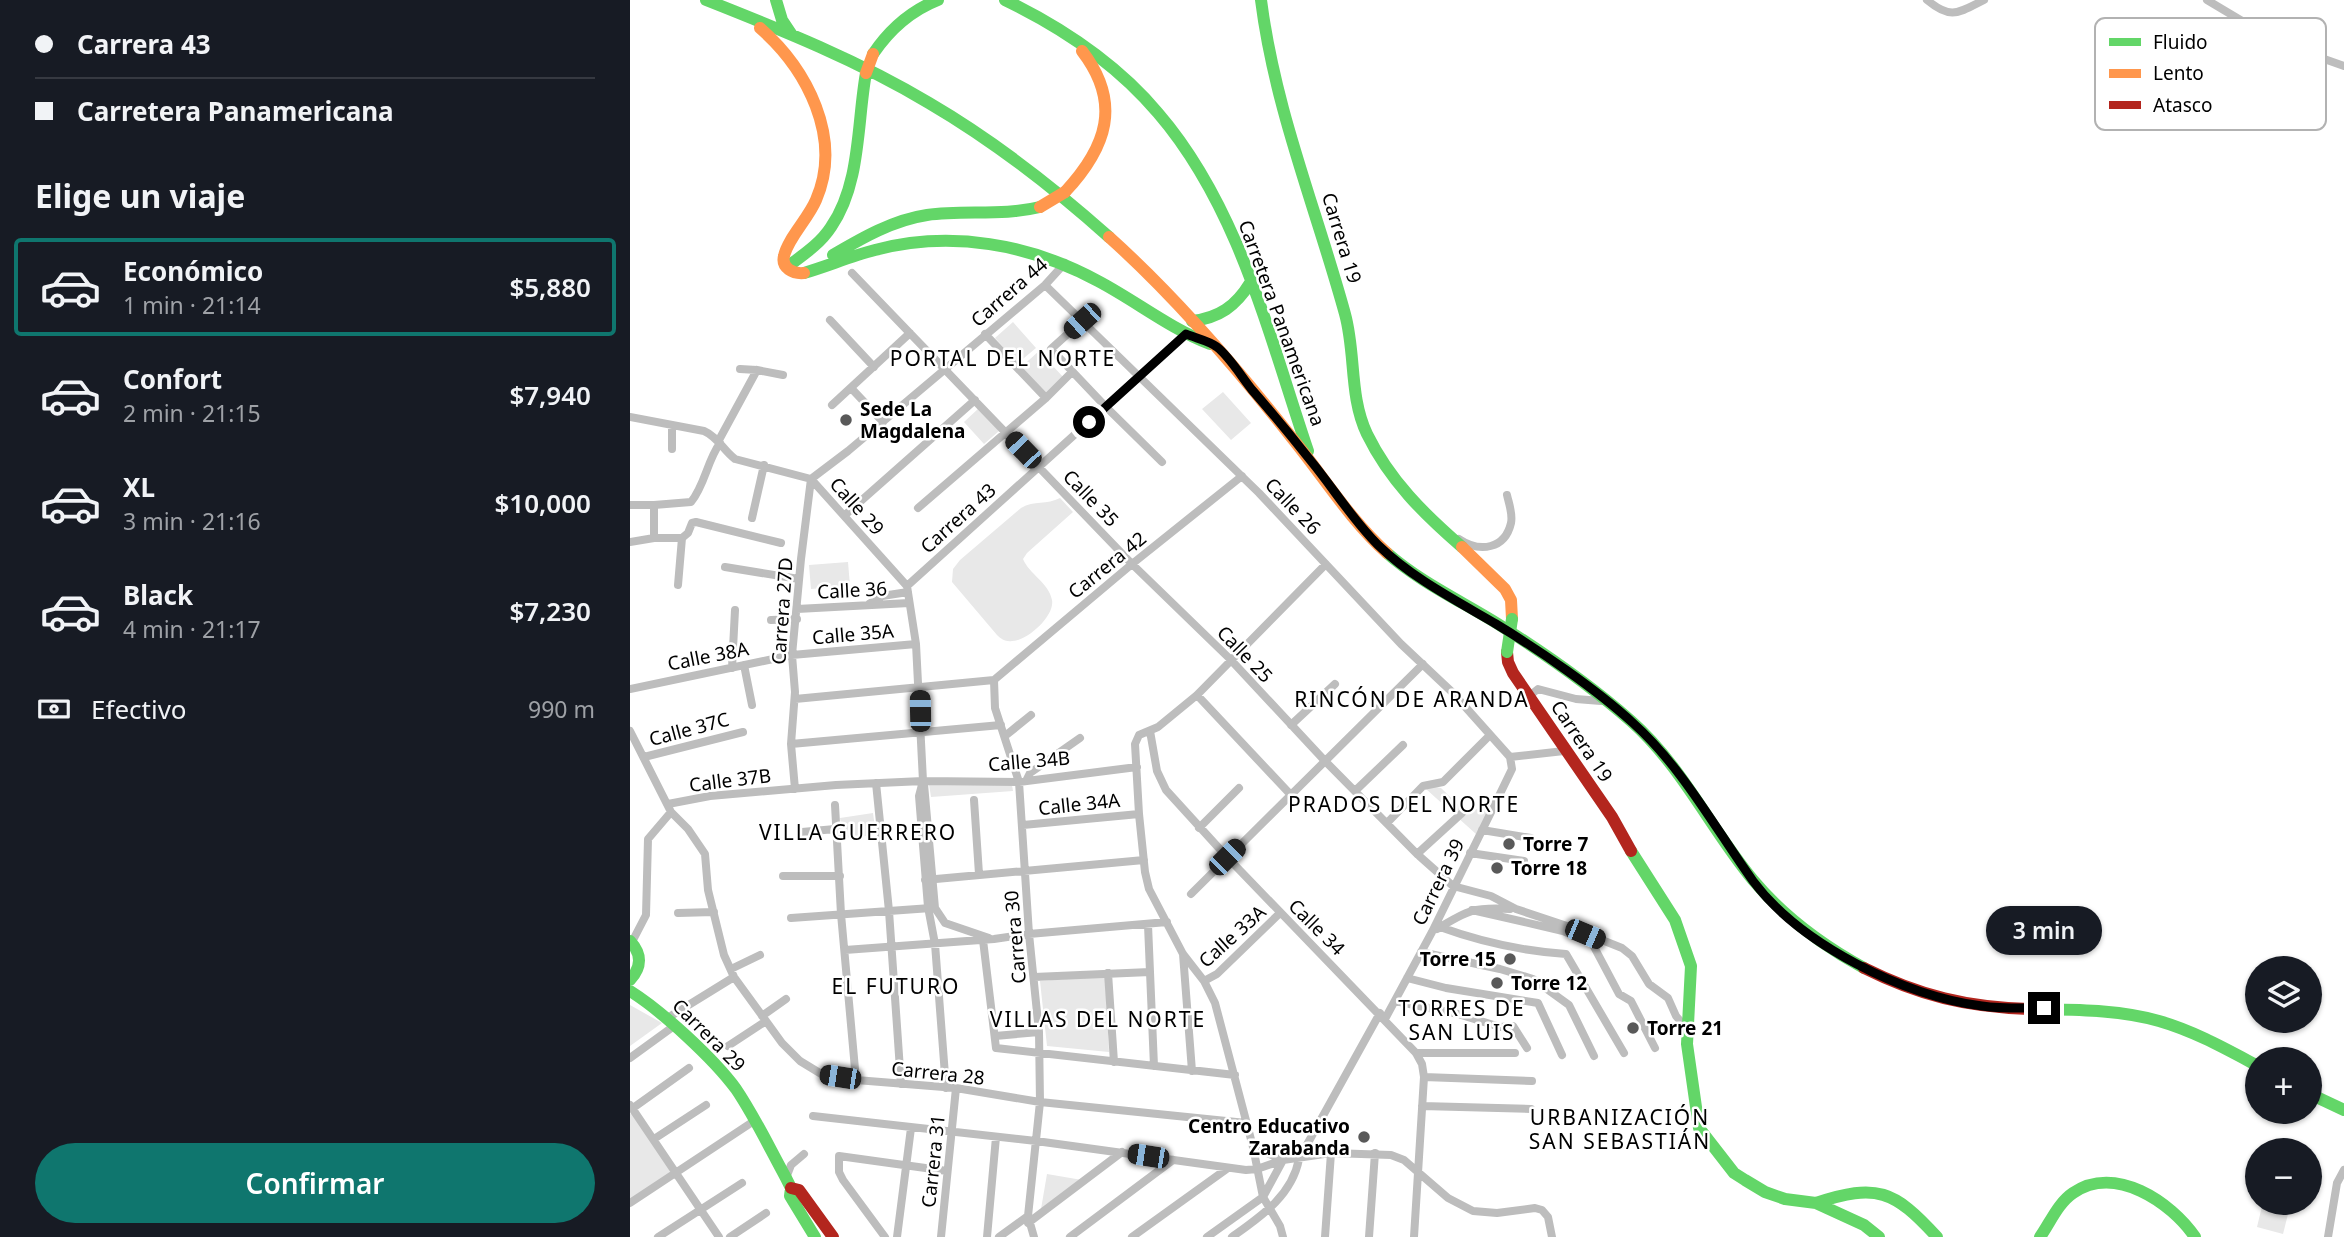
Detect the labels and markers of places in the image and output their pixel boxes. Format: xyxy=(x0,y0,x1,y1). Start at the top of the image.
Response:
place label: Sede La Magdalena xyxy=(860,396,965,444)
marker: Sede La Magdalena xyxy=(838,412,854,428)
place label: Torre 7 xyxy=(1523,831,1588,857)
marker: Torre 7 xyxy=(1501,836,1517,852)
place label: Torre 18 xyxy=(1511,855,1587,881)
marker: Torre 18 xyxy=(1489,860,1505,876)
place label: Torre 15 xyxy=(1420,946,1496,972)
marker: Torre 15 xyxy=(1502,951,1518,967)
place label: Torre 12 xyxy=(1511,970,1587,996)
marker: Torre 12 xyxy=(1489,975,1505,991)
place label: Torre 21 xyxy=(1647,1015,1723,1041)
marker: Torre 21 xyxy=(1625,1020,1641,1036)
place label: Centro Educativo Zarabanda xyxy=(1188,1113,1350,1161)
marker: Centro Educativo Zarabanda xyxy=(1356,1129,1372,1145)

